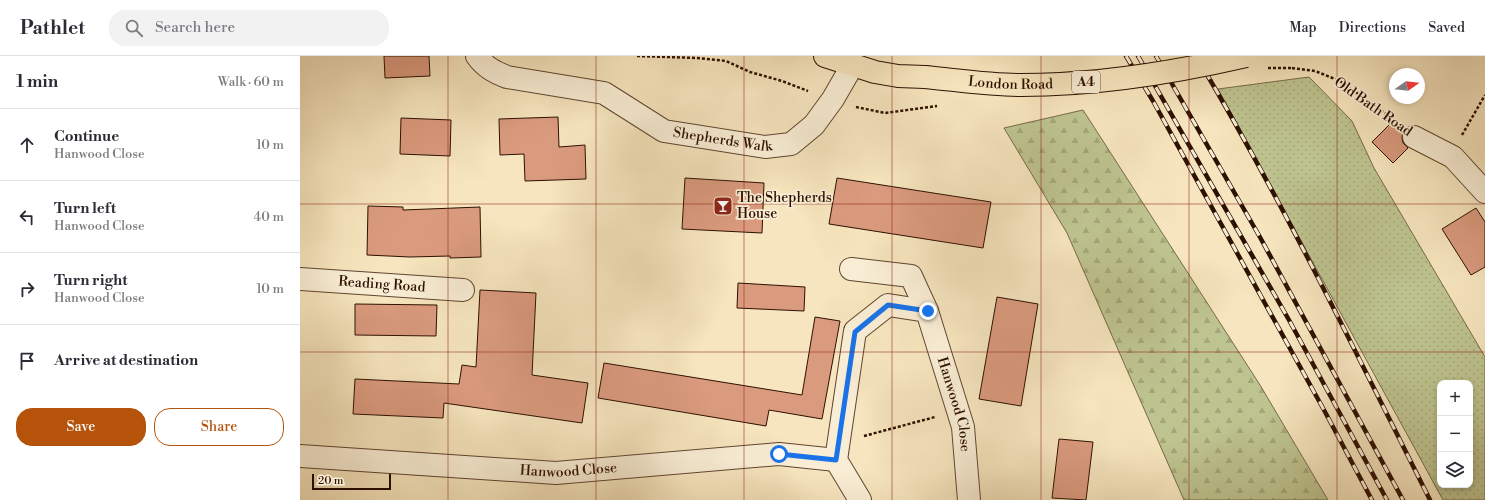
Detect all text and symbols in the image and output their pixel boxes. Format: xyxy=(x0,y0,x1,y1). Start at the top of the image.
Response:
search box xyxy=(109,10,389,46)
text: Pathlet xyxy=(20,16,85,40)
icon: search xyxy=(123,17,145,39)
text: Search here xyxy=(155,18,235,37)
text: Map xyxy=(1289,19,1317,37)
text: Directions xyxy=(1339,19,1406,37)
text: Saved xyxy=(1428,19,1465,37)
north arrow xyxy=(1389,68,1425,104)
text: 1 min xyxy=(16,71,58,93)
road number: A4 xyxy=(1072,71,1100,93)
street label: London Road xyxy=(967,73,1054,94)
street label: Old Bath Road xyxy=(1330,73,1416,141)
text: Walk · 60 m xyxy=(218,74,284,90)
street label: Shepherds Walk xyxy=(672,124,774,156)
text: Continue xyxy=(54,127,119,146)
icon: ahead xyxy=(16,134,38,156)
text: 10 m xyxy=(256,137,284,153)
text: Hanwood Close xyxy=(54,146,145,162)
place label: The Shepherds House xyxy=(737,189,832,223)
bar icon: The Shepherds House xyxy=(712,195,734,217)
text: Turn left xyxy=(54,199,116,218)
icon: left xyxy=(16,206,38,228)
text: 40 m xyxy=(254,209,284,225)
text: Hanwood Close xyxy=(54,218,145,234)
text: Turn right xyxy=(54,271,128,290)
street label: Reading Road xyxy=(338,273,426,296)
icon: right xyxy=(16,278,38,300)
text: 10 m xyxy=(256,281,284,297)
text: Hanwood Close xyxy=(54,290,145,306)
route end xyxy=(919,302,937,320)
icon: arrive xyxy=(16,350,38,372)
text: Arrive at destination xyxy=(54,351,198,370)
street label: Hanwood Close xyxy=(933,355,974,453)
map controls xyxy=(1437,380,1473,488)
button: + xyxy=(1437,380,1473,416)
button: Save xyxy=(16,408,146,446)
button: Share xyxy=(154,408,284,446)
button: − xyxy=(1437,416,1473,452)
route start xyxy=(770,445,788,463)
button: layers xyxy=(1437,452,1473,488)
street label: Hanwood Close xyxy=(519,459,618,482)
scale bar xyxy=(312,472,391,491)
text: 20 m xyxy=(318,474,343,488)

